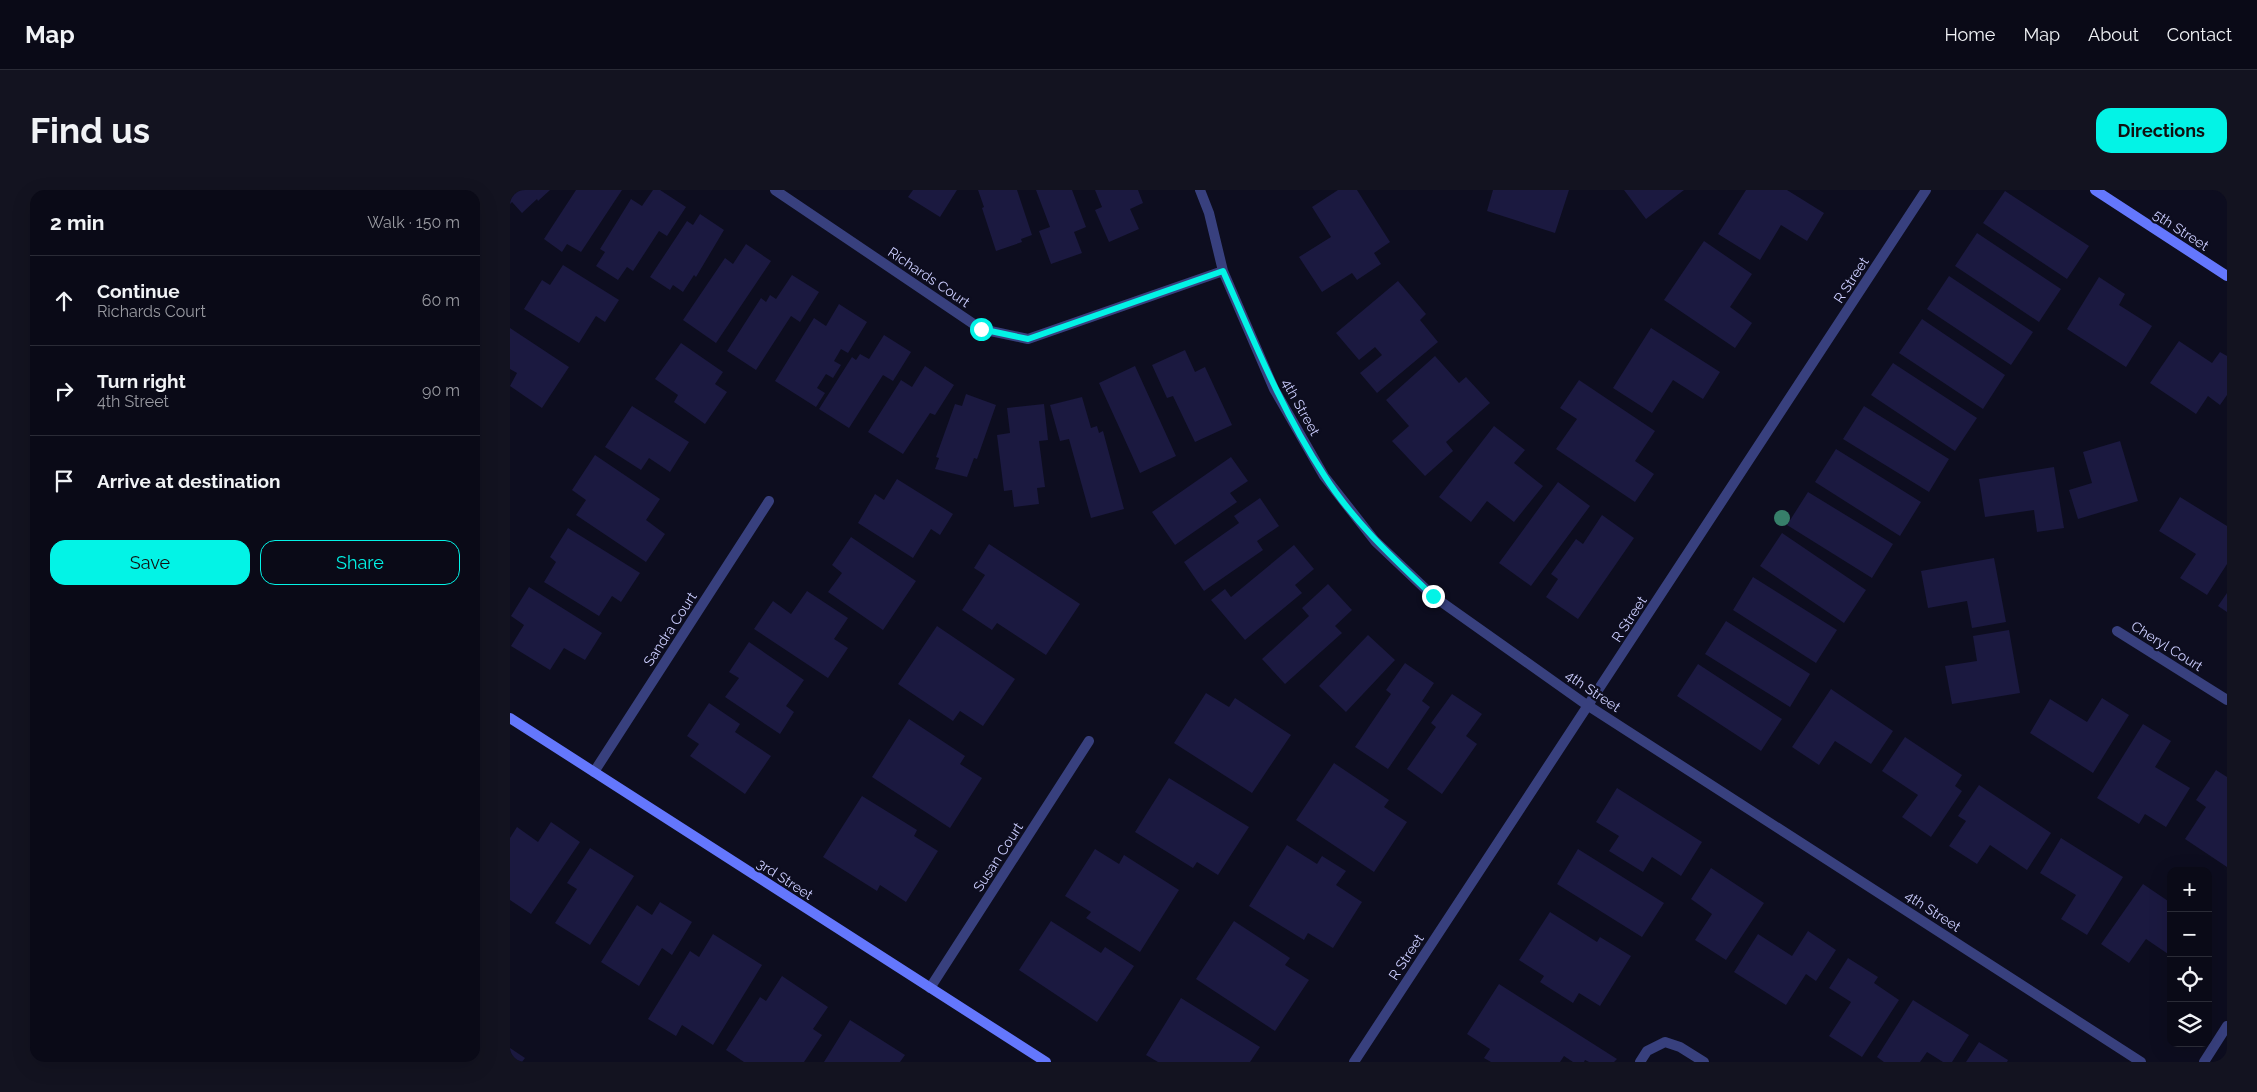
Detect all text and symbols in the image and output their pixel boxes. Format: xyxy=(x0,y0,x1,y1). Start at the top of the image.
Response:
text: Map xyxy=(25,20,75,49)
text: Home xyxy=(1944,24,1995,45)
text: Map xyxy=(2023,24,2060,45)
text: About xyxy=(2088,24,2139,45)
text: Contact xyxy=(2167,24,2232,45)
button: Directions xyxy=(2096,108,2227,153)
text: Find us xyxy=(30,110,150,151)
street label: 5th Street xyxy=(2150,206,2212,254)
text: 2 min xyxy=(50,210,104,235)
text: Walk · 150 m xyxy=(367,213,460,232)
street label: Richards Court xyxy=(885,244,973,310)
street label: R Street xyxy=(1830,254,1872,306)
text: Continue xyxy=(97,280,180,302)
icon: ahead xyxy=(50,287,78,315)
text: 60 m xyxy=(422,291,460,310)
text: Richards Court xyxy=(97,302,206,321)
route start xyxy=(970,318,993,341)
text: Turn right xyxy=(97,370,186,392)
street label: 4th Street xyxy=(1279,376,1323,439)
icon: right xyxy=(50,377,78,405)
text: 90 m xyxy=(422,381,460,400)
text: 4th Street xyxy=(97,392,169,411)
icon: arrive xyxy=(50,467,78,495)
text: Arrive at destination xyxy=(97,470,281,492)
button: Save xyxy=(50,540,250,585)
button: Share xyxy=(260,540,460,585)
route end xyxy=(1422,585,1445,608)
street label: Sandra Court xyxy=(640,589,700,669)
street label: R Street xyxy=(1608,593,1650,645)
street label: Cheryl Court xyxy=(2128,618,2206,674)
street label: 4th Street xyxy=(1562,667,1624,715)
street label: Susan Court xyxy=(970,819,1026,894)
street label: 3rd Street xyxy=(754,855,816,903)
map controls xyxy=(2167,867,2212,1047)
button: + xyxy=(2167,867,2212,912)
street label: 4th Street xyxy=(1902,887,1964,935)
button: − xyxy=(2167,912,2212,957)
street label: R Street xyxy=(1385,931,1427,983)
button: locate xyxy=(2167,957,2212,1002)
button: layers xyxy=(2167,1002,2212,1047)

